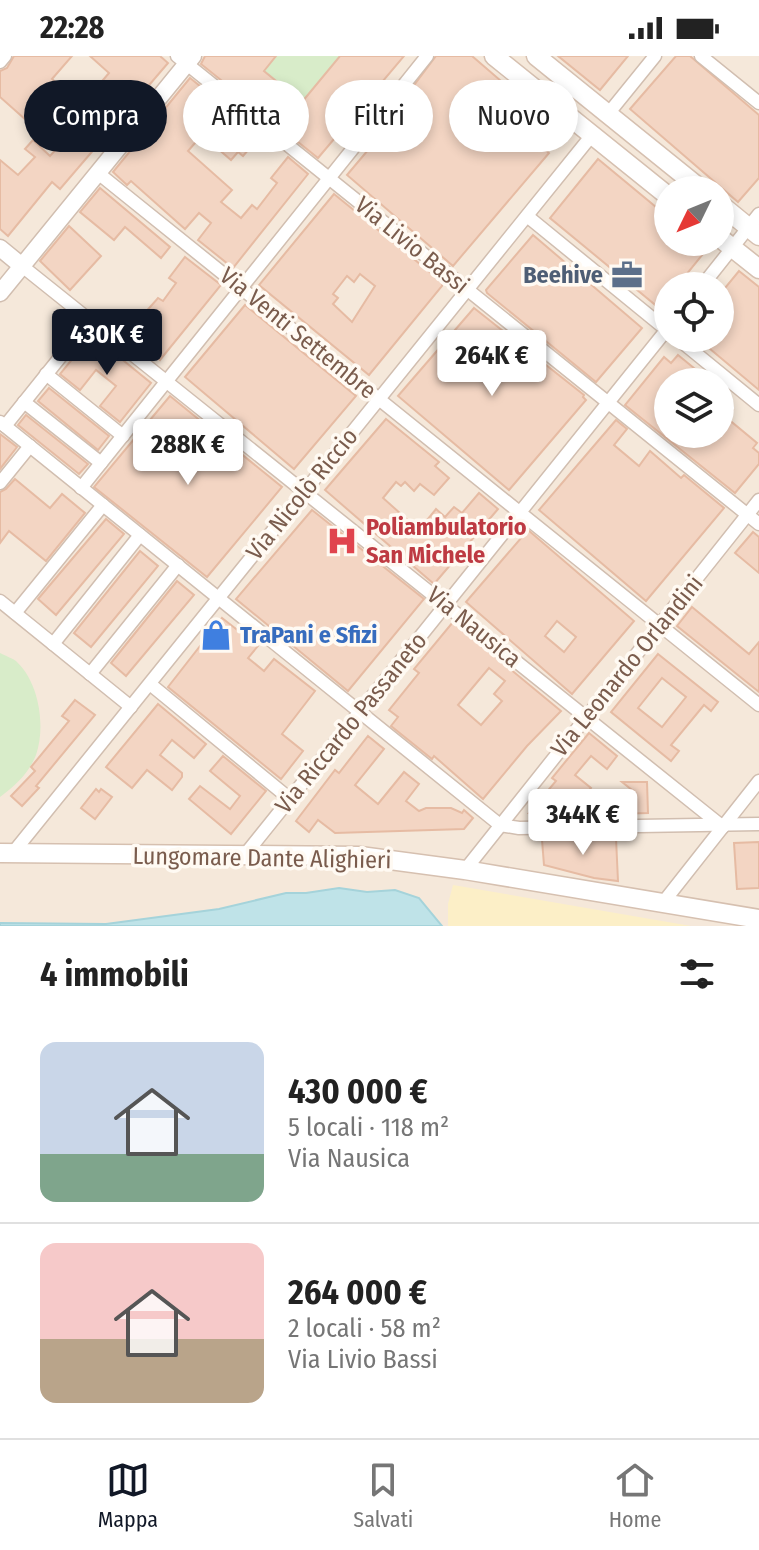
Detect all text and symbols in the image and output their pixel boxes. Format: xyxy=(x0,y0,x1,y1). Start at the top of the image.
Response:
text: 22:28 xyxy=(40,10,104,46)
chip: Compra xyxy=(24,80,167,152)
chip: Affitta xyxy=(183,80,309,152)
chip: Filtri xyxy=(325,80,433,152)
chip: Nuovo xyxy=(449,80,578,152)
north arrow xyxy=(654,176,734,256)
map controls xyxy=(654,176,734,448)
street label: Via Livio Bassi xyxy=(349,191,475,299)
office icon: Beehive xyxy=(610,258,644,292)
street label: Via Venti Settembre xyxy=(214,261,382,405)
place label: Beehive xyxy=(523,261,603,289)
button: locate xyxy=(654,272,734,352)
pin: 430K € xyxy=(42,309,172,377)
text: 430K € xyxy=(70,319,144,350)
pin: 264K € xyxy=(427,330,557,398)
text: 264K € xyxy=(455,340,529,371)
button: layers xyxy=(654,368,734,448)
pin: 288K € xyxy=(123,419,253,487)
street label: Via Nicolò Riccio xyxy=(240,423,364,565)
text: 288K € xyxy=(151,429,225,460)
place label: Poliambulatorio San Michele xyxy=(366,513,527,569)
hospital icon: Poliambulatorio San Michele xyxy=(325,524,359,558)
street label: Via Leonardo Orlandini xyxy=(545,570,709,762)
street label: Via Nausica xyxy=(421,581,527,673)
shop icon: TraPani e Sfizi xyxy=(199,618,233,652)
place label: TraPani e Sfizi xyxy=(240,621,377,649)
street label: Via Riccardo Passaneto xyxy=(269,627,433,819)
pin: 344K € xyxy=(518,789,648,857)
text: 344K € xyxy=(546,799,620,830)
street label: Lungomare Dante Alighieri xyxy=(132,842,392,874)
icon: filters xyxy=(675,952,719,996)
text: 4 immobili xyxy=(40,954,189,995)
text: 430 000 € xyxy=(288,1071,428,1112)
icon: home xyxy=(104,1074,200,1170)
text: 5 locali · 118 m² xyxy=(288,1112,449,1143)
text: Via Nausica xyxy=(288,1143,410,1174)
text: 264 000 € xyxy=(288,1272,427,1313)
icon: home xyxy=(104,1275,200,1371)
text: 2 locali · 58 m² xyxy=(288,1313,441,1344)
text: Via Livio Bassi xyxy=(288,1344,438,1375)
tab: Mappa xyxy=(98,1458,158,1533)
tab: Salvati xyxy=(353,1458,413,1533)
tab: Home xyxy=(609,1458,661,1533)

